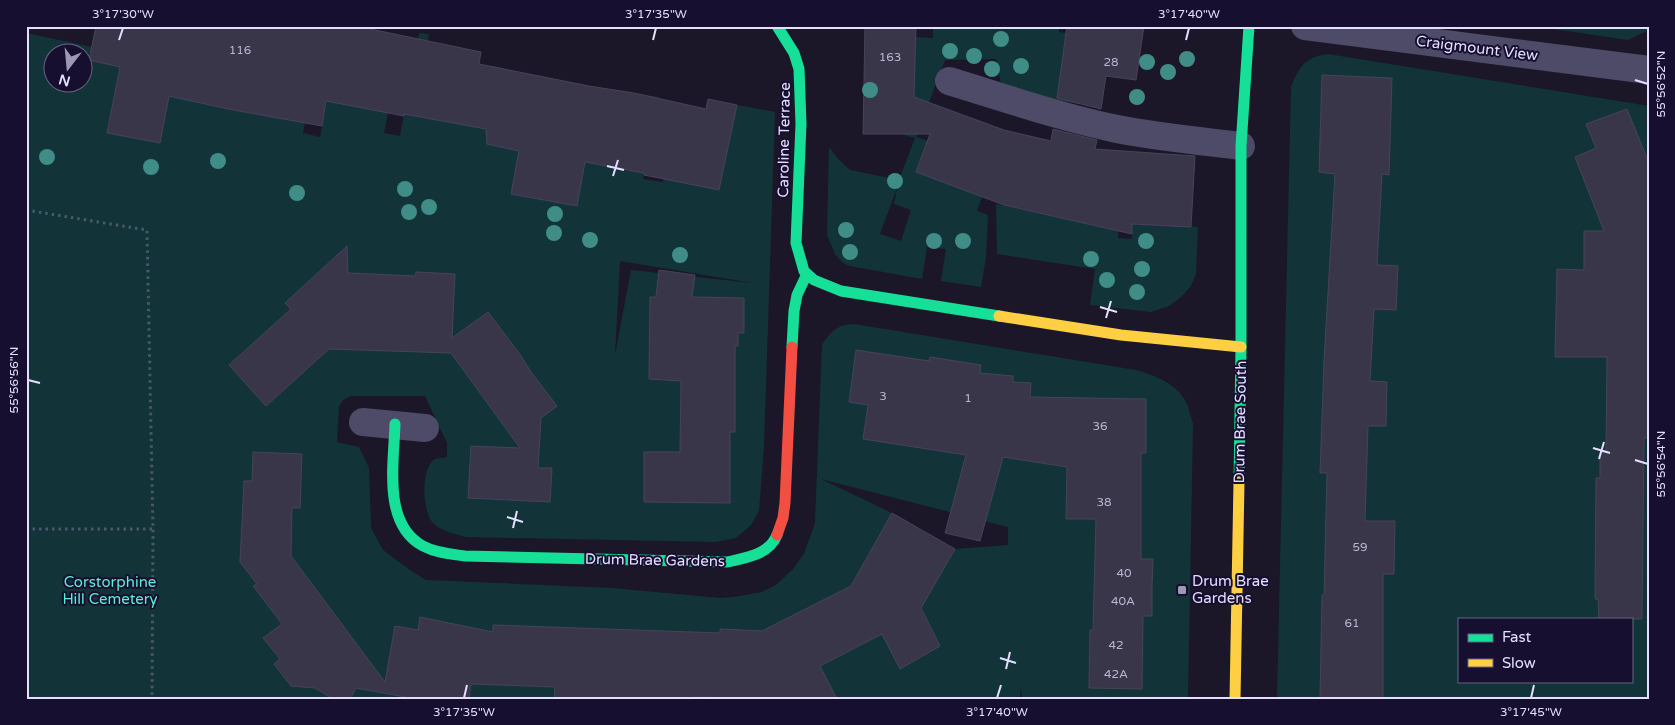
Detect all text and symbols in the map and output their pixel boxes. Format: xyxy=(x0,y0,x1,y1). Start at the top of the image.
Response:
text: 3°17'30"W xyxy=(92,7,154,21)
text: 3°17'35"W xyxy=(625,7,687,21)
text: 3°17'40"W xyxy=(1158,7,1220,21)
street label: Craigmount View xyxy=(1415,32,1539,64)
north arrow xyxy=(42,42,92,92)
house number: 116 xyxy=(229,43,251,57)
house number: 163 xyxy=(879,50,901,64)
text: 55°56'52"N xyxy=(1654,51,1668,117)
house number: 28 xyxy=(1103,55,1119,69)
text: N xyxy=(57,70,72,90)
street label: Caroline Terrace xyxy=(774,82,794,198)
text: 55°56'56"N xyxy=(7,347,21,413)
street label: Drum Brae South xyxy=(1230,360,1250,484)
house number: 3 xyxy=(879,389,887,403)
house number: 1 xyxy=(964,391,972,405)
house number: 36 xyxy=(1092,419,1108,433)
text: 55°56'54"N xyxy=(1654,431,1668,497)
house number: 38 xyxy=(1096,495,1112,509)
house number: 59 xyxy=(1352,540,1368,554)
street label: Drum Brae Gardens xyxy=(585,550,725,570)
house number: 40 xyxy=(1116,566,1132,580)
place label: Drum Brae Gardens xyxy=(1192,572,1269,607)
park label: Corstorphine Hill Cemetery xyxy=(62,573,158,608)
marker: Drum Brae Gardens xyxy=(1176,584,1188,596)
house number: 40A xyxy=(1111,594,1135,608)
house number: 61 xyxy=(1344,616,1360,630)
legend xyxy=(1458,618,1632,682)
text: Fast xyxy=(1502,628,1532,646)
house number: 42 xyxy=(1108,638,1124,652)
text: Slow xyxy=(1502,654,1536,672)
house number: 42A xyxy=(1104,667,1128,681)
text: 3°17'35"W xyxy=(433,705,495,719)
text: 3°17'40"W xyxy=(966,705,1028,719)
text: 3°17'45"W xyxy=(1500,705,1562,719)

